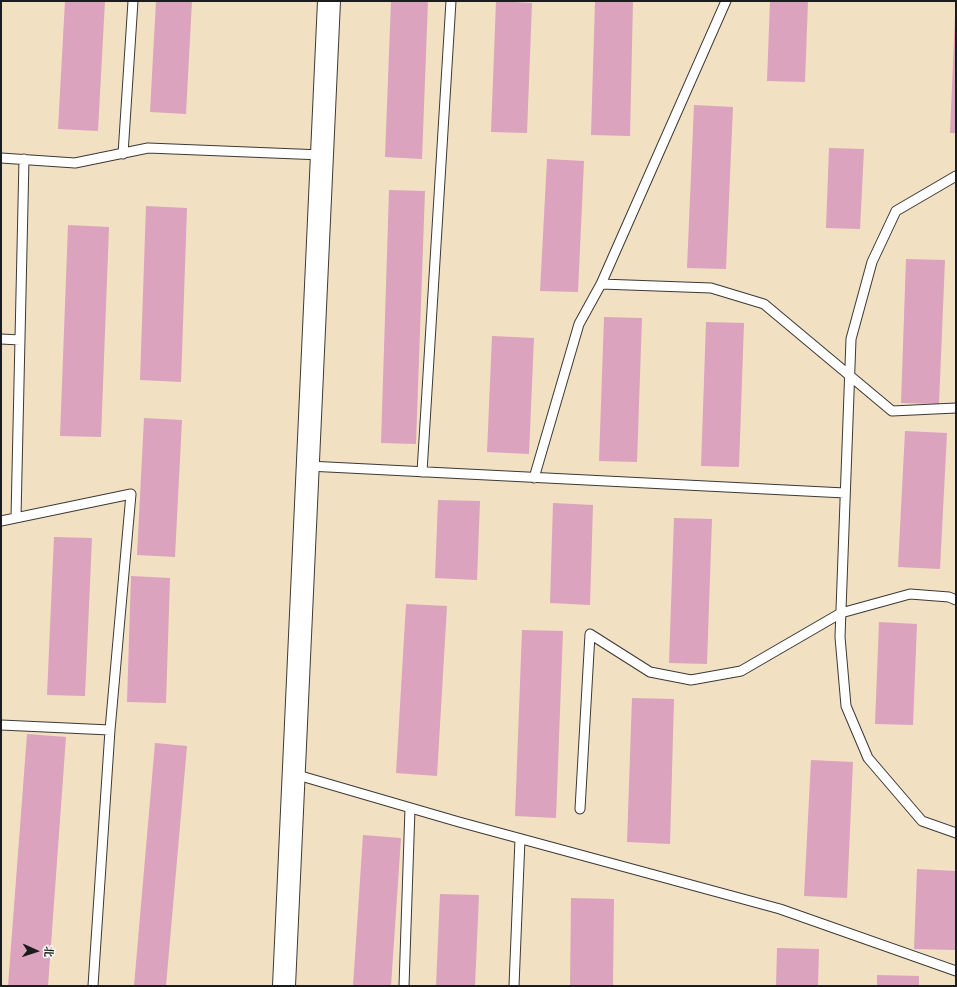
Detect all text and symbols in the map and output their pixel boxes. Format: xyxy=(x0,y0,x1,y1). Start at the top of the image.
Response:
north arrow xyxy=(16,931,56,971)
text: 北 xyxy=(40,946,56,958)

